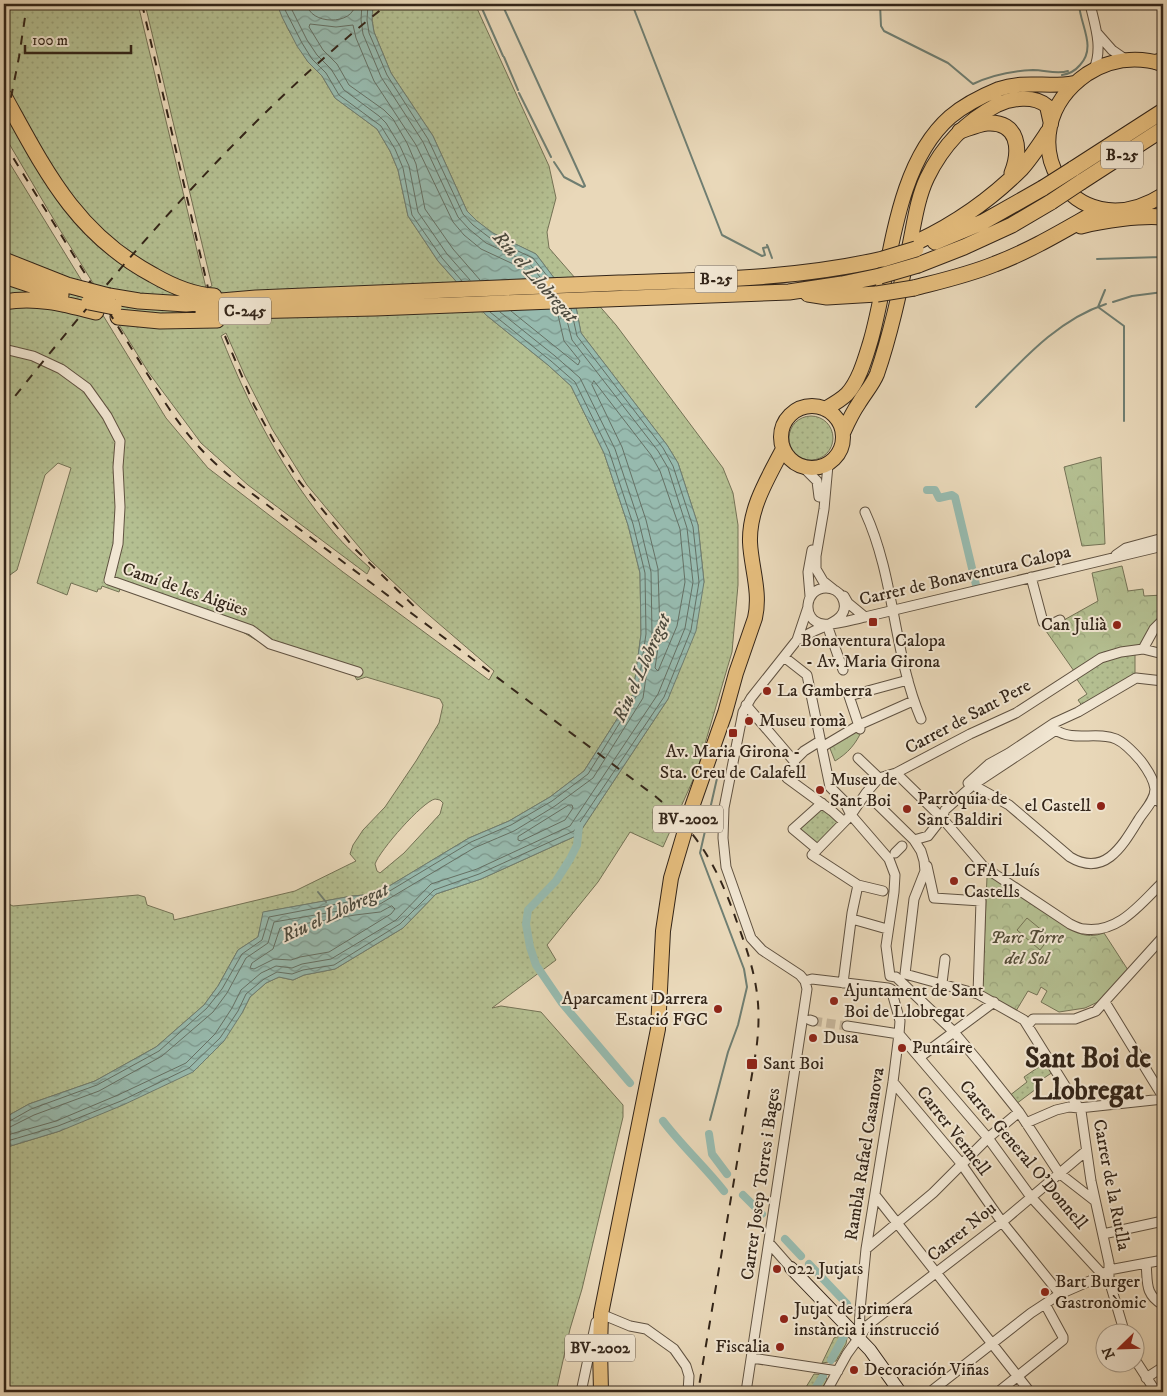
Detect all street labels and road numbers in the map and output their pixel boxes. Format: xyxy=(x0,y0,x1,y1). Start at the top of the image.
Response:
road number: B-25 xyxy=(1101,142,1143,168)
road number: B-25 xyxy=(695,266,737,292)
road number: C-245 xyxy=(219,298,271,324)
street label: Carrer de Bonaventura Calopa xyxy=(857,541,1073,611)
street label: Camí de les Aigües xyxy=(119,558,251,622)
street label: Carrer de Sant Pere xyxy=(901,675,1035,759)
road number: BV-2002 xyxy=(653,806,723,832)
street label: Rambla Rafael Casanova xyxy=(840,1066,890,1242)
street label: Carrer General O'Donnell xyxy=(954,1076,1092,1235)
street label: Carrer Vermell xyxy=(911,1082,995,1181)
street label: Carrer Josep Torres i Bages xyxy=(737,1086,785,1282)
street label: Carrer de la Rutlla xyxy=(1088,1118,1135,1253)
street label: Carrer Nou xyxy=(923,1197,1001,1267)
road number: BV-2002 xyxy=(565,1335,635,1362)

